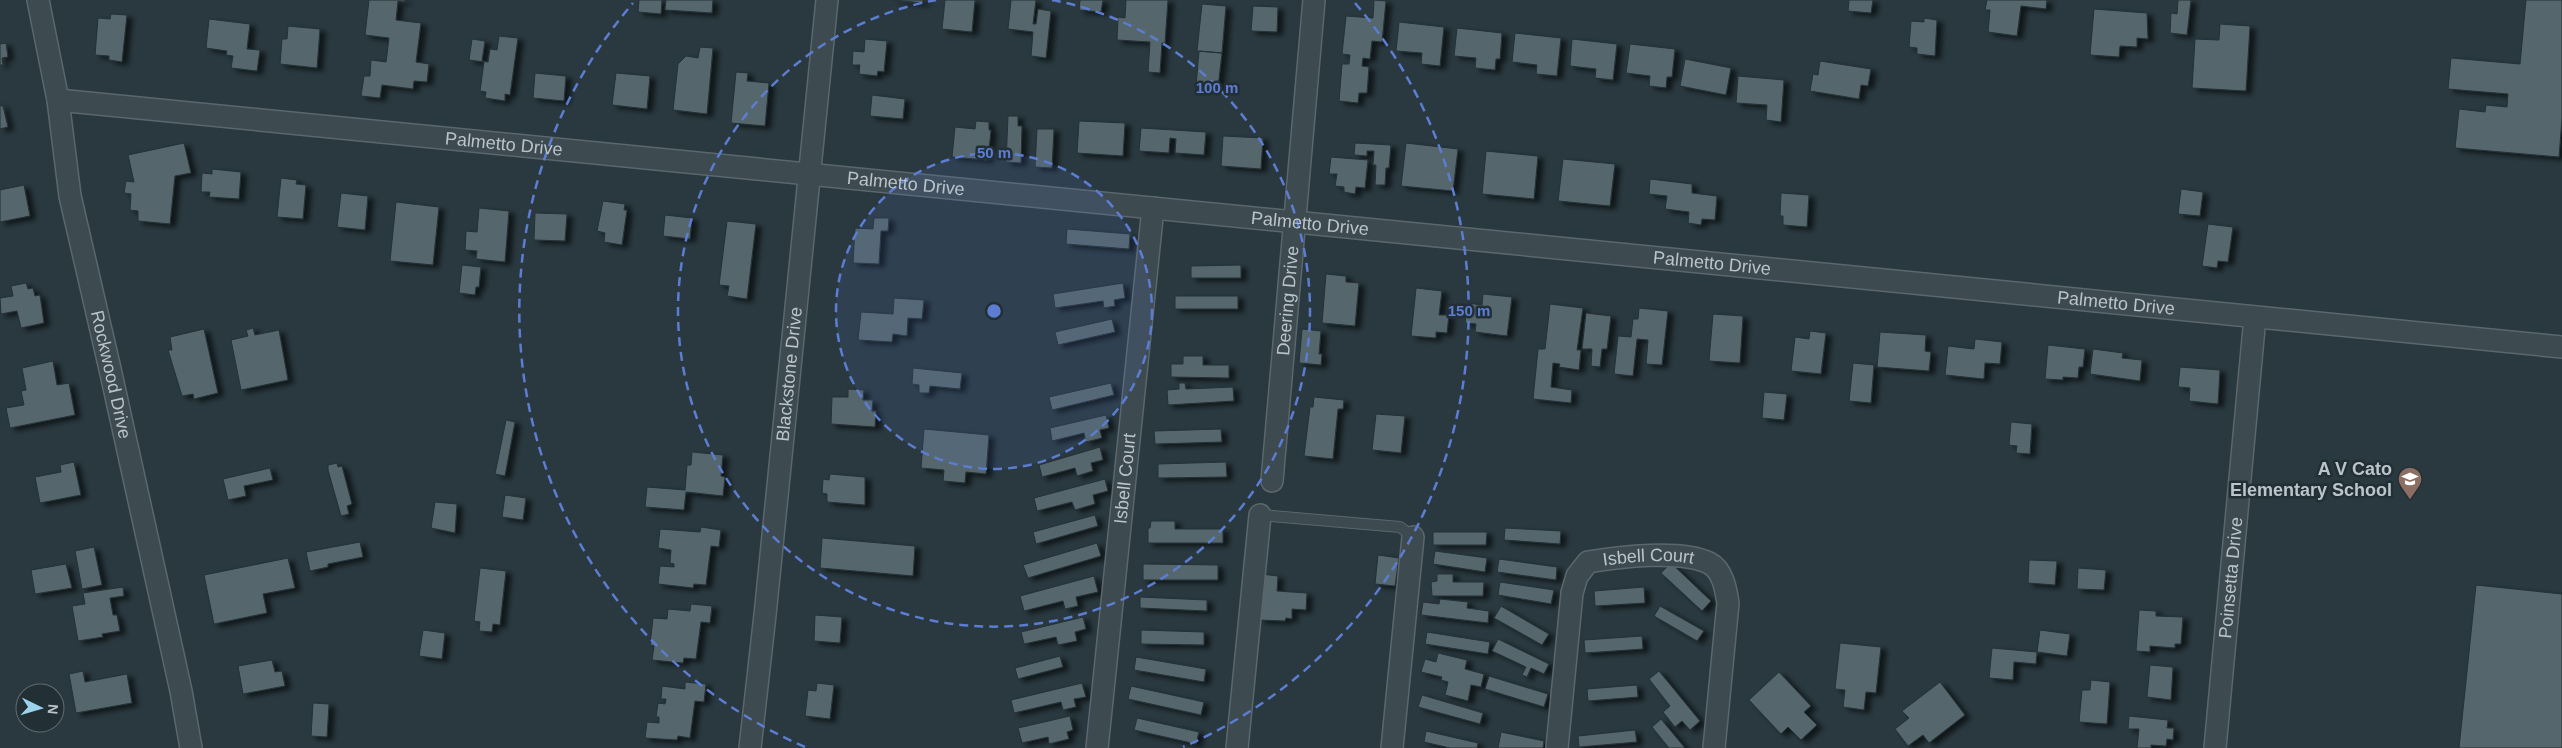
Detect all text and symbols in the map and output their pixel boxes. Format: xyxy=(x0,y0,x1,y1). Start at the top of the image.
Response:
text: 100 m xyxy=(1196,79,1238,96)
street label: Palmetto Drive xyxy=(444,128,564,160)
text: 50 m xyxy=(977,144,1011,161)
street label: Palmetto Drive xyxy=(846,168,966,199)
street label: Palmetto Drive xyxy=(1250,208,1370,239)
street label: Deering Drive xyxy=(1273,245,1302,356)
street label: Palmetto Drive xyxy=(1652,247,1772,279)
street label: Palmetto Drive xyxy=(2056,287,2176,319)
centre of rings xyxy=(985,302,1003,320)
text: 150 m xyxy=(1448,302,1490,319)
street label: Blackstone Drive xyxy=(773,306,806,442)
street label: Rockwood Drive xyxy=(87,308,135,441)
street label: Isbell Court xyxy=(1110,432,1140,525)
place label: A V Cato Elementary School xyxy=(2230,459,2392,500)
school or university icon: A V Cato Elementary School xyxy=(2397,466,2423,500)
street label: Poinsetta Drive xyxy=(2215,516,2246,639)
street label: Isbell Court xyxy=(1601,545,1696,570)
north arrow xyxy=(15,683,65,733)
text: N xyxy=(45,703,61,715)

